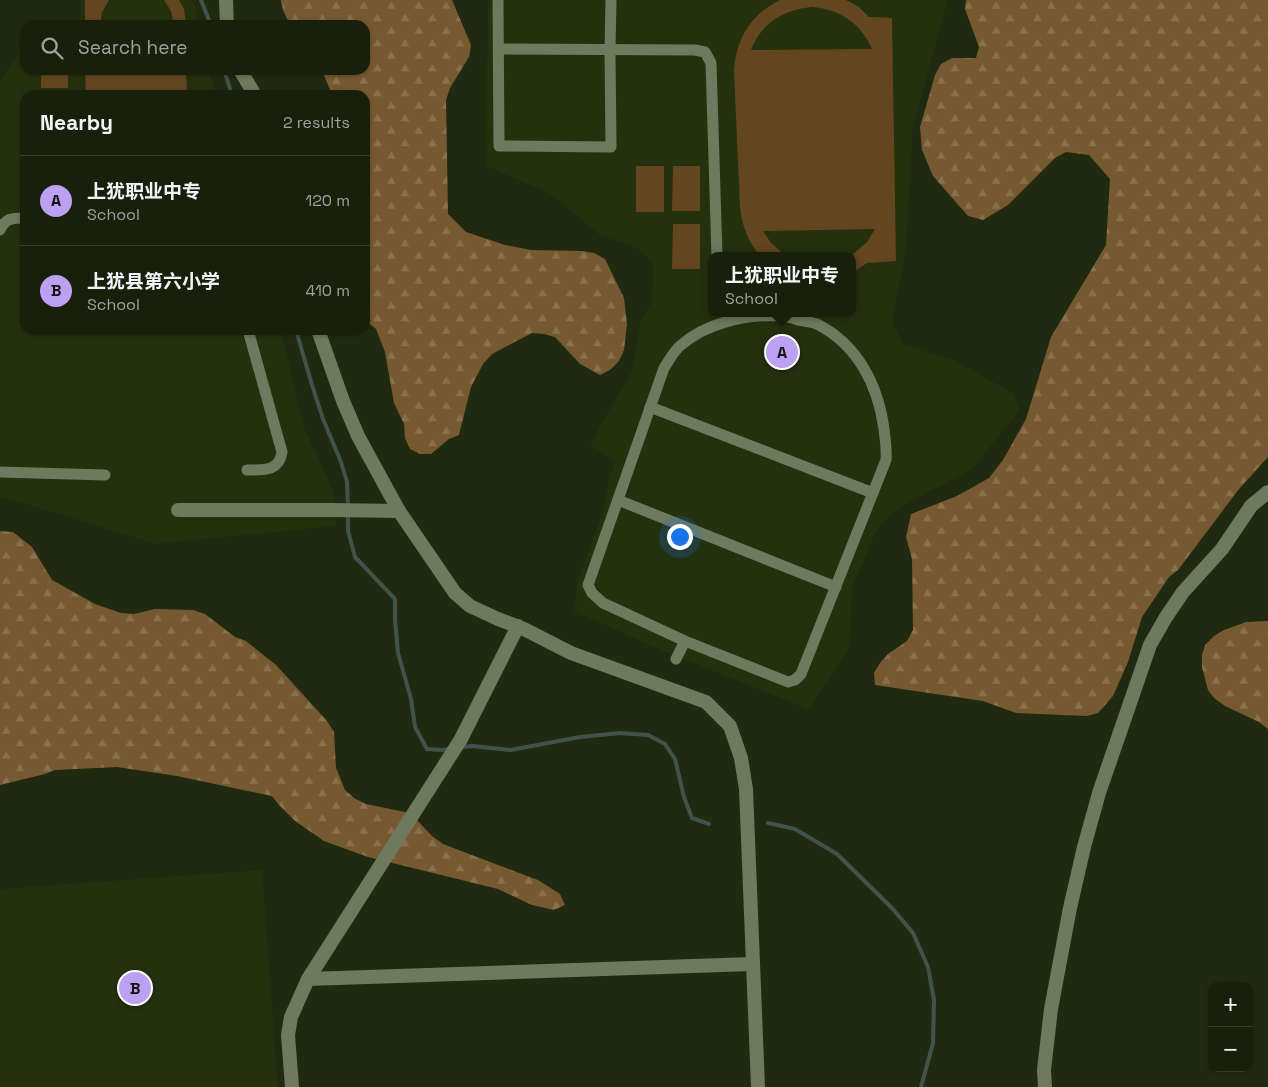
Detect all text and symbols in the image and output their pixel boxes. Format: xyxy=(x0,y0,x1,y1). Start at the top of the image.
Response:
search box xyxy=(20,20,370,75)
icon: search xyxy=(38,34,66,62)
text: Search here xyxy=(78,35,188,60)
text: Nearby xyxy=(40,109,113,136)
text: 2 results xyxy=(283,112,350,133)
text: 上犹职业中专 xyxy=(87,179,201,204)
text: A xyxy=(51,190,61,211)
text: 120 m xyxy=(306,190,350,211)
text: School xyxy=(87,204,140,225)
popup xyxy=(708,252,856,317)
text: 上犹职业中专 xyxy=(725,263,839,288)
text: 上犹县第六小学 xyxy=(87,269,220,294)
text: B xyxy=(51,280,61,301)
text: 410 m xyxy=(306,280,350,301)
text: School xyxy=(725,288,778,309)
text: School xyxy=(87,294,140,315)
pin: A xyxy=(766,333,798,371)
your location xyxy=(667,524,693,550)
pin: B xyxy=(119,969,151,1007)
map controls xyxy=(1208,982,1253,1072)
button: + xyxy=(1208,982,1253,1027)
button: − xyxy=(1208,1027,1253,1072)

